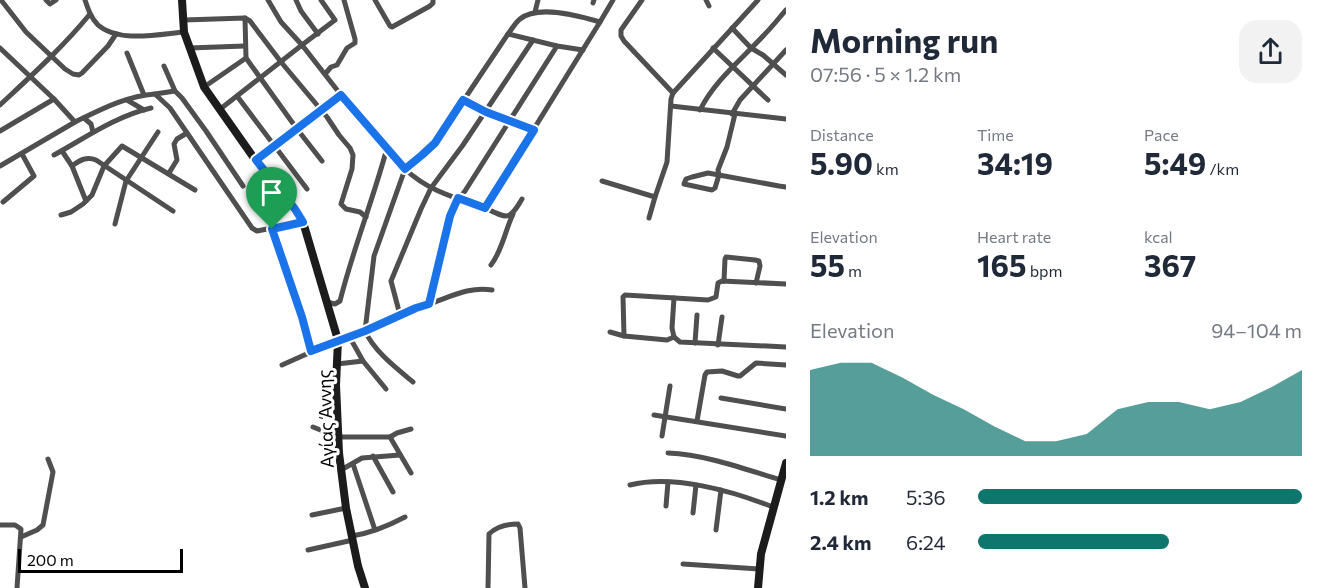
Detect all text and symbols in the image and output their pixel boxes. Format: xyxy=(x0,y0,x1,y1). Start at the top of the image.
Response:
text: Morning run xyxy=(810,19,998,60)
button: share xyxy=(1239,20,1302,83)
text: 07:56 · 5 × 1.2 km xyxy=(810,62,961,86)
text: Distance xyxy=(810,125,874,144)
text: Time xyxy=(977,125,1014,144)
text: Pace xyxy=(1144,125,1179,144)
text: 5.90 xyxy=(810,144,873,181)
text: 34:19 xyxy=(977,144,1053,181)
text: 5:49 xyxy=(1144,144,1206,181)
text: km xyxy=(873,159,899,178)
text: /km xyxy=(1206,159,1239,178)
pin xyxy=(246,167,297,229)
icon: arrive xyxy=(255,176,288,209)
text: Elevation xyxy=(810,227,878,246)
text: Heart rate xyxy=(977,227,1051,246)
text: kcal xyxy=(1144,227,1173,246)
text: 55 xyxy=(810,246,845,283)
text: 165 xyxy=(977,246,1027,283)
text: 367 xyxy=(1144,246,1196,283)
text: m xyxy=(845,261,862,280)
text: bpm xyxy=(1027,261,1063,280)
text: Elevation xyxy=(810,318,895,342)
text: 94–104 m xyxy=(1211,318,1302,342)
street label: Αγίας Άννης xyxy=(312,369,338,469)
text: 1.2 km xyxy=(810,485,868,509)
text: 5:36 xyxy=(906,485,946,509)
text: 2.4 km xyxy=(810,530,872,554)
text: 6:24 xyxy=(906,530,946,554)
scale bar xyxy=(18,546,183,574)
text: 200 m xyxy=(27,550,74,569)

